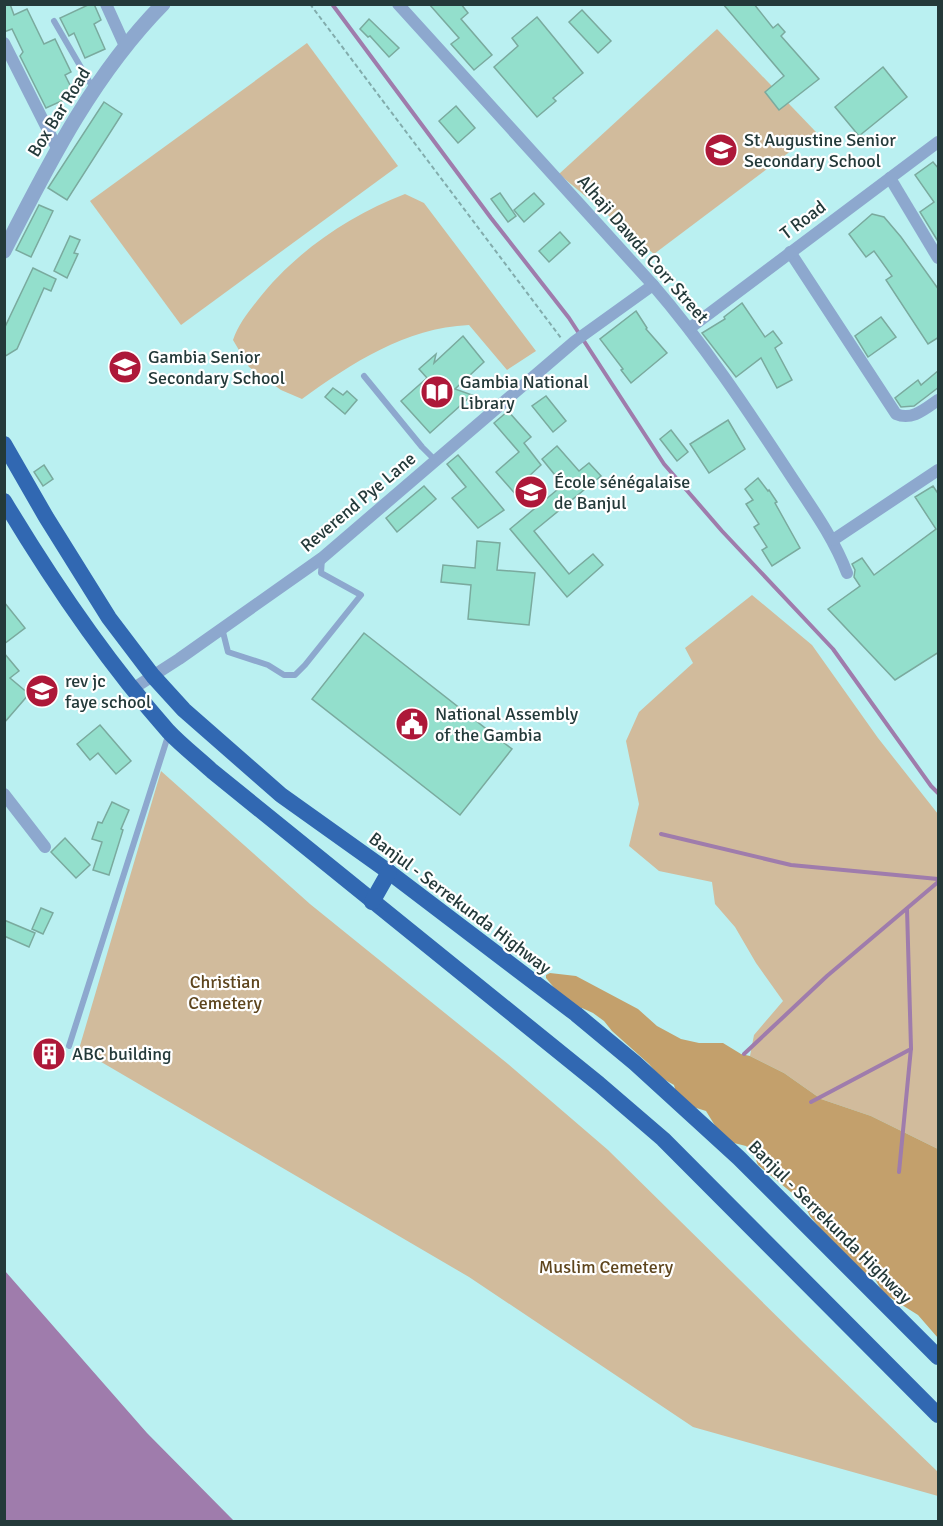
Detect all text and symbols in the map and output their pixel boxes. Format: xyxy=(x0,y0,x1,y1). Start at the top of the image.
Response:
street label: Box Bar Road xyxy=(23,63,95,161)
place label: St Augustine Senior Secondary School xyxy=(744,129,896,172)
school or university icon: St Augustine Senior Secondary School xyxy=(703,132,739,168)
street label: Alhaji Dawda Corr Street xyxy=(573,170,713,328)
street label: T Road xyxy=(776,196,830,244)
place label: Gambia Senior Secondary School xyxy=(148,346,285,389)
school or university icon: Gambia Senior Secondary School xyxy=(107,349,143,385)
place label: Gambia National Library xyxy=(460,371,589,414)
library icon: Gambia National Library xyxy=(419,374,455,410)
street label: Reverend Pye Lane xyxy=(296,447,420,557)
place label: École sénégalaise de Banjul xyxy=(554,471,690,514)
school or university icon: École sénégalaise de Banjul xyxy=(513,474,549,510)
place label: rev jc faye school xyxy=(65,670,151,713)
school or university icon: rev jc faye school xyxy=(24,673,60,709)
place label: National Assembly of the Gambia xyxy=(435,703,579,746)
public building icon: National Assembly of the Gambia xyxy=(394,706,430,742)
street label: Banjul - Serrekunda Highway xyxy=(365,827,556,979)
park label: Christian Cemetery xyxy=(188,971,262,1014)
building icon: ABC building xyxy=(31,1036,67,1072)
place label: ABC building xyxy=(72,1043,172,1065)
street label: Banjul - Serrekunda Highway xyxy=(744,1136,917,1309)
park label: Muslim Cemetery xyxy=(539,1256,674,1278)

